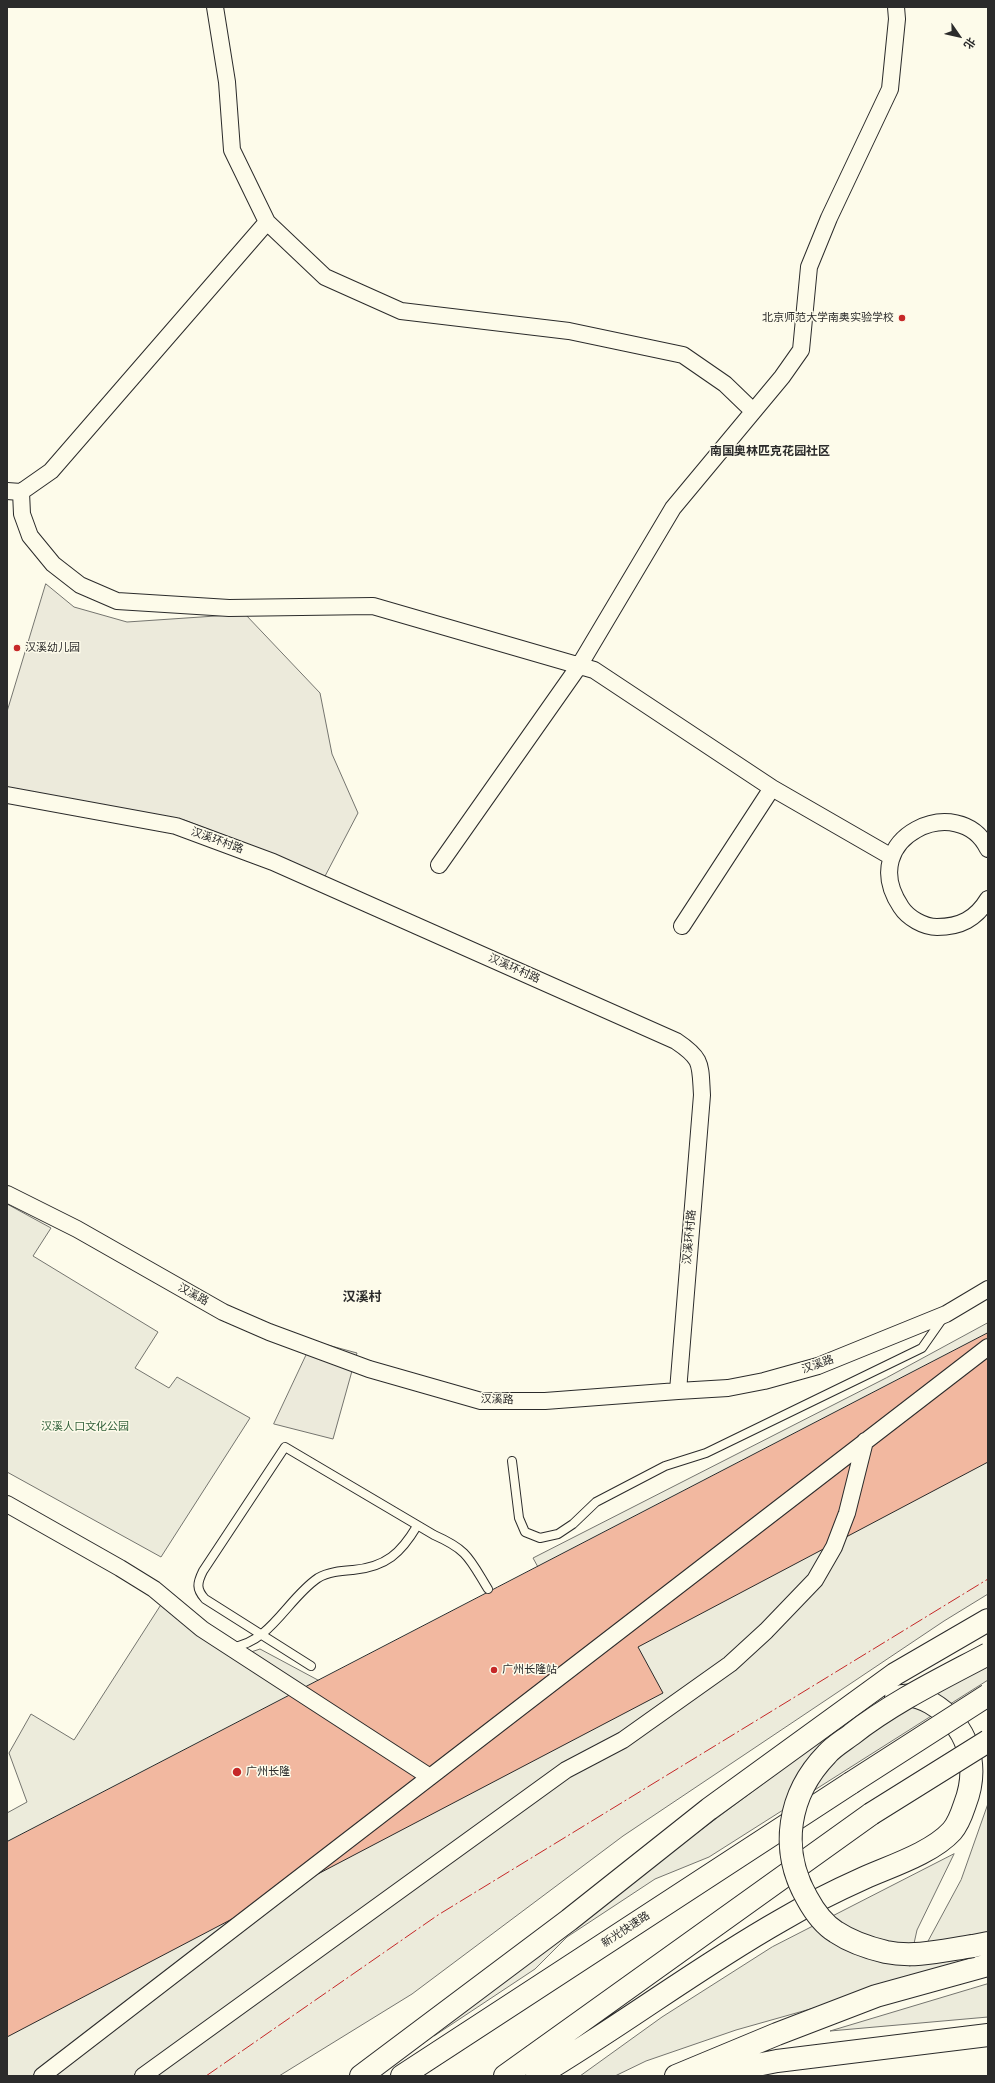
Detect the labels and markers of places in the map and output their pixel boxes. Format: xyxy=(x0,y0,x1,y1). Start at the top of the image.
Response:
place label: 北京师范大学南奥实验学校 xyxy=(762,311,894,325)
marker: 北京师范大学南奥实验学校 xyxy=(897,313,907,323)
place label: 汉溪幼儿园 xyxy=(25,641,80,655)
marker: 汉溪幼儿园 xyxy=(12,643,22,653)
place label: 广州长隆站 xyxy=(502,1663,557,1677)
marker: 广州长隆站 xyxy=(489,1665,499,1675)
place label: 广州长隆 xyxy=(246,1765,290,1779)
marker: 广州长隆 xyxy=(231,1766,243,1778)

